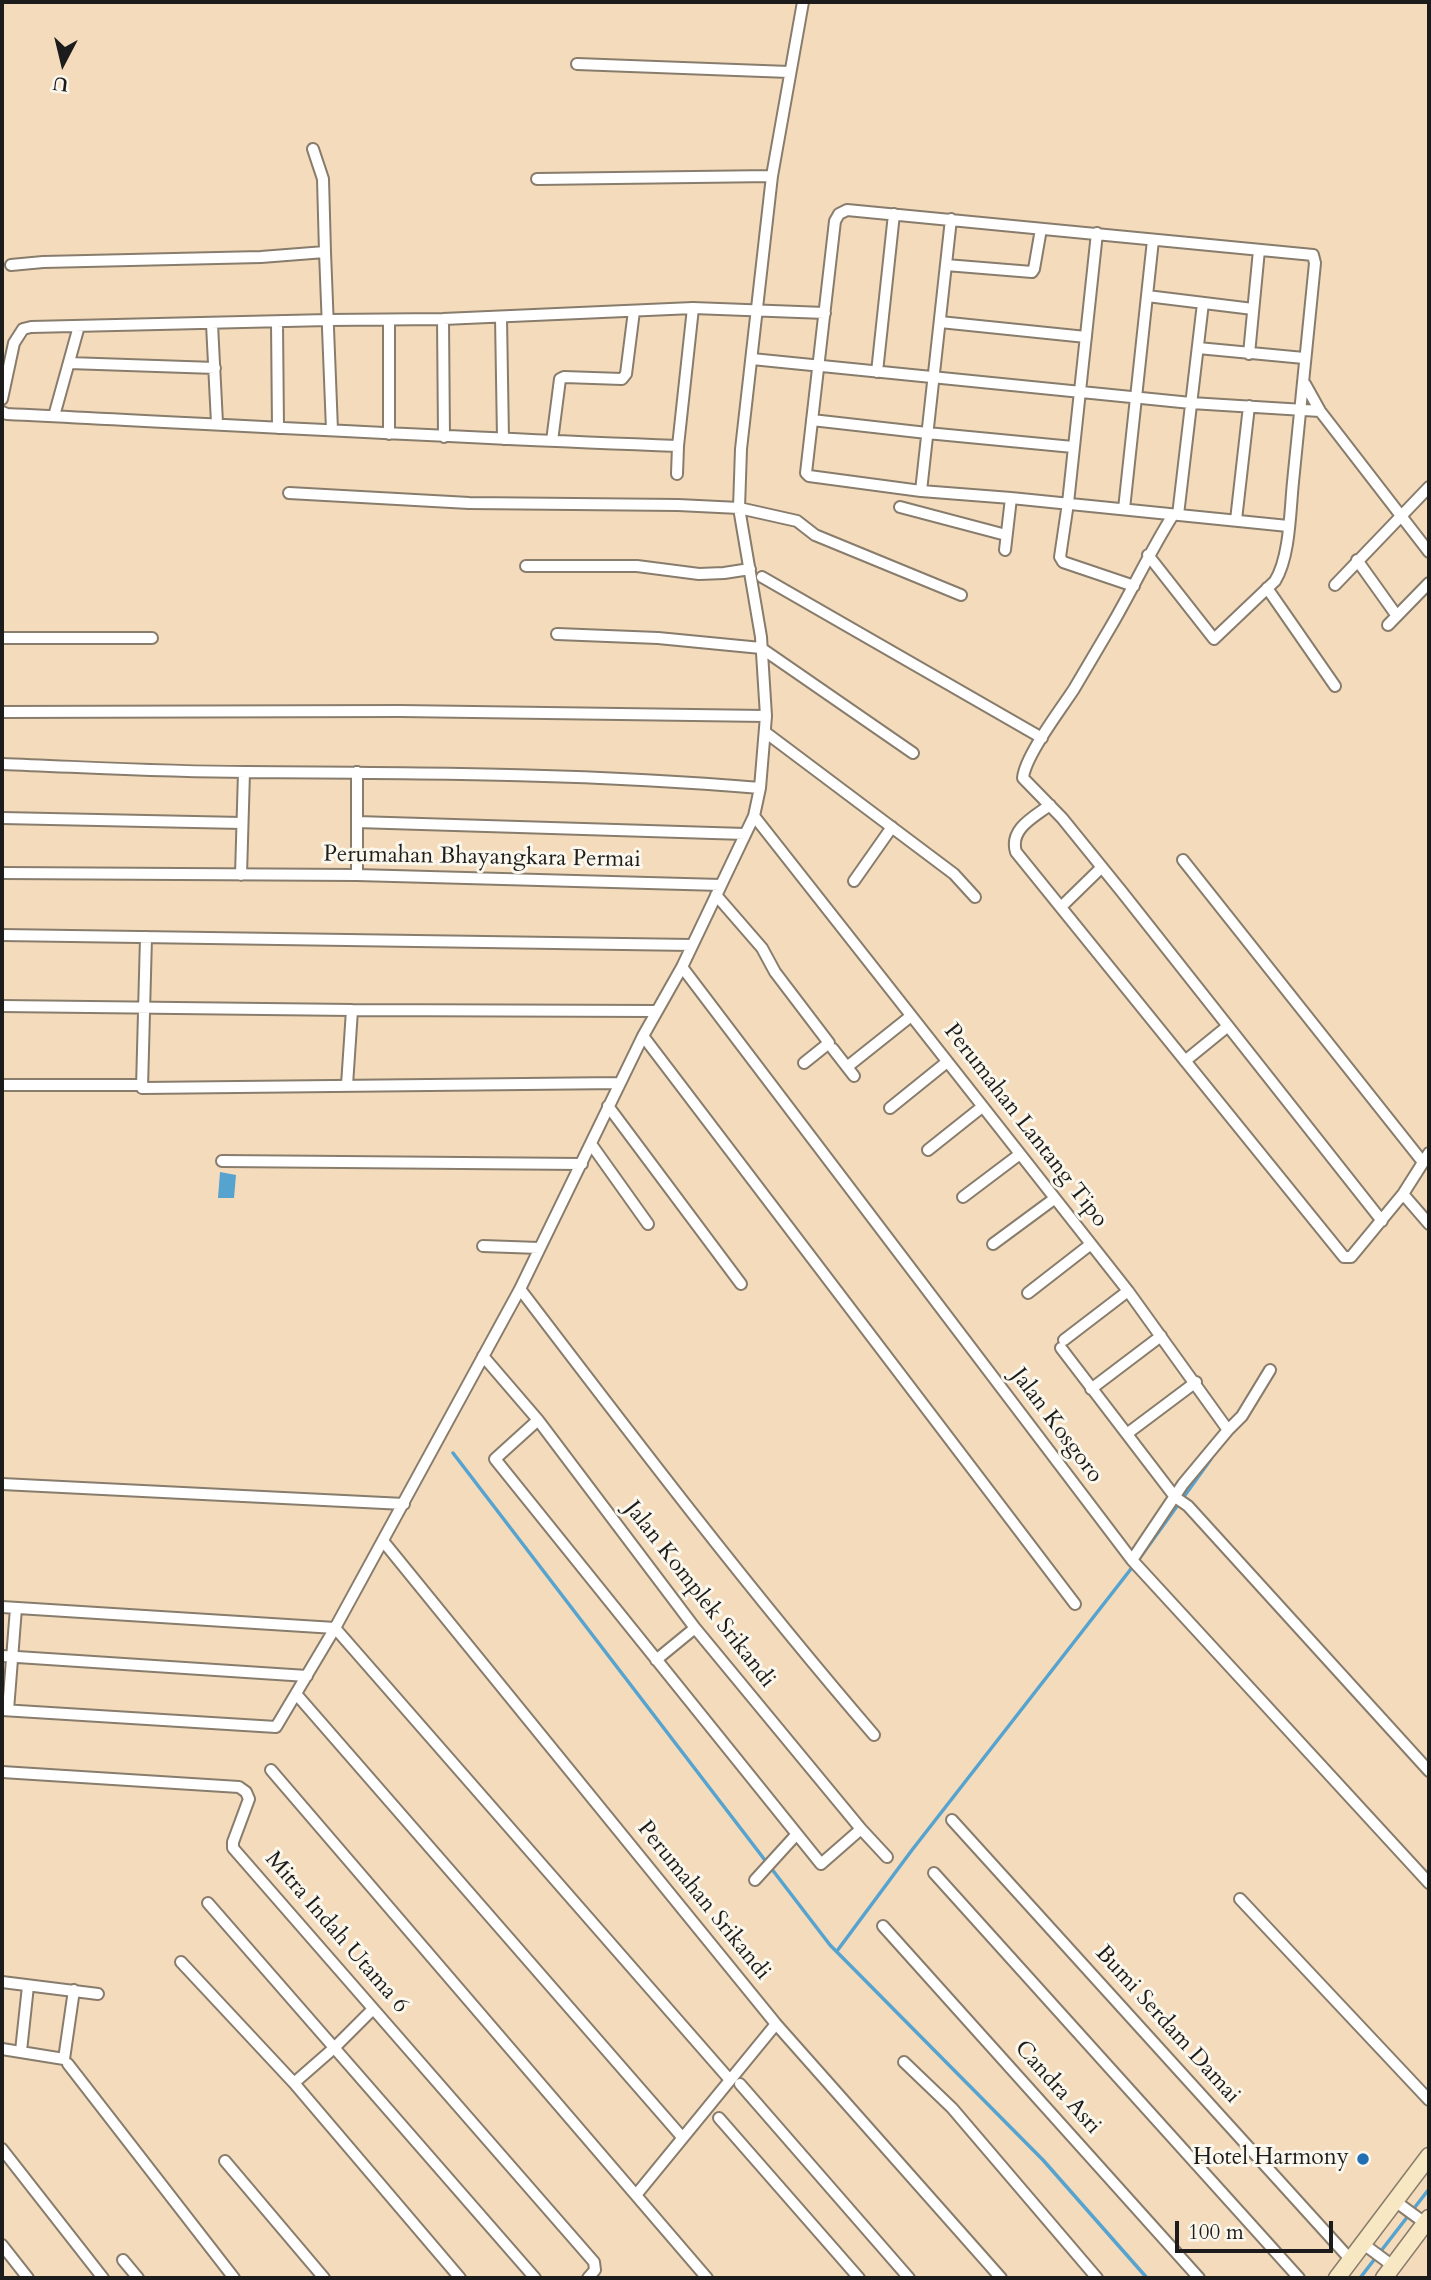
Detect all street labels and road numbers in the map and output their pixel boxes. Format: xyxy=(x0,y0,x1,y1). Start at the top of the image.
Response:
street label: Perumahan Bhayangkara Permai xyxy=(323,841,641,875)
street label: Perumahan Lantang Tipo xyxy=(937,1019,1113,1233)
street label: Jalan Kosgoro xyxy=(1004,1363,1108,1489)
street label: Jalan Komplek Srikandi xyxy=(618,1496,780,1694)
street label: Perumahan Srikandi xyxy=(630,1816,776,1986)
street label: Mitra Indah Utama 6 xyxy=(258,1847,414,2019)
street label: Bumi Serdam Damai xyxy=(1089,1940,1245,2110)
street label: Candra Asri xyxy=(1008,2036,1106,2140)

